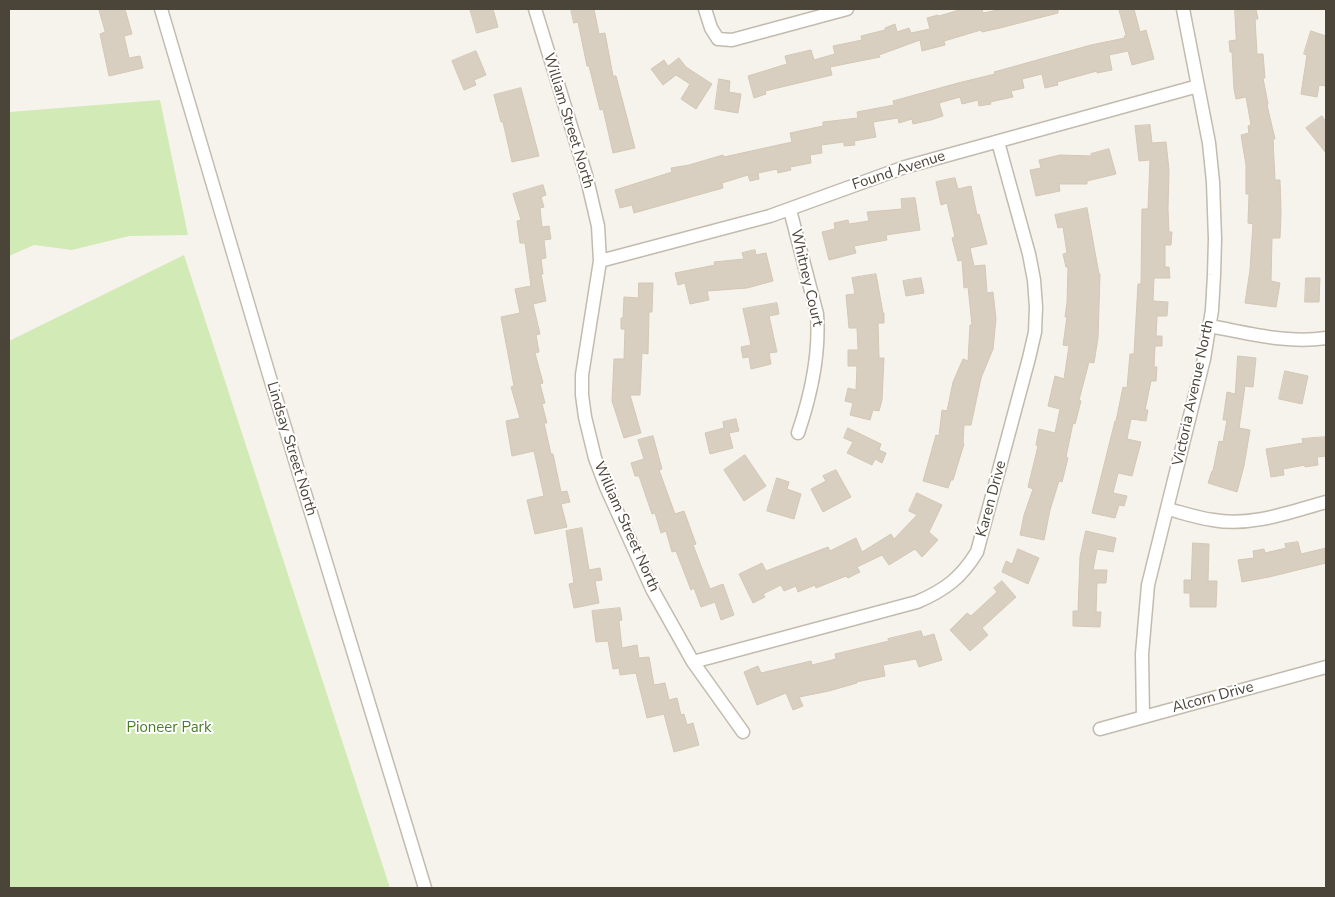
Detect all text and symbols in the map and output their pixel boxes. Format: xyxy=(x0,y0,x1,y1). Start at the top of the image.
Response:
street label: William Street North xyxy=(539,51,597,191)
street label: Found Avenue xyxy=(850,147,948,195)
street label: Whitney Court xyxy=(786,228,826,328)
street label: Victoria Avenue North xyxy=(1170,318,1218,468)
street label: Lindsay Street North xyxy=(262,380,320,518)
street label: William Street North xyxy=(589,459,663,595)
street label: Karen Drive xyxy=(973,459,1011,539)
street label: Alcorn Drive xyxy=(1170,678,1256,718)
park label: Pioneer Park xyxy=(127,719,211,737)

